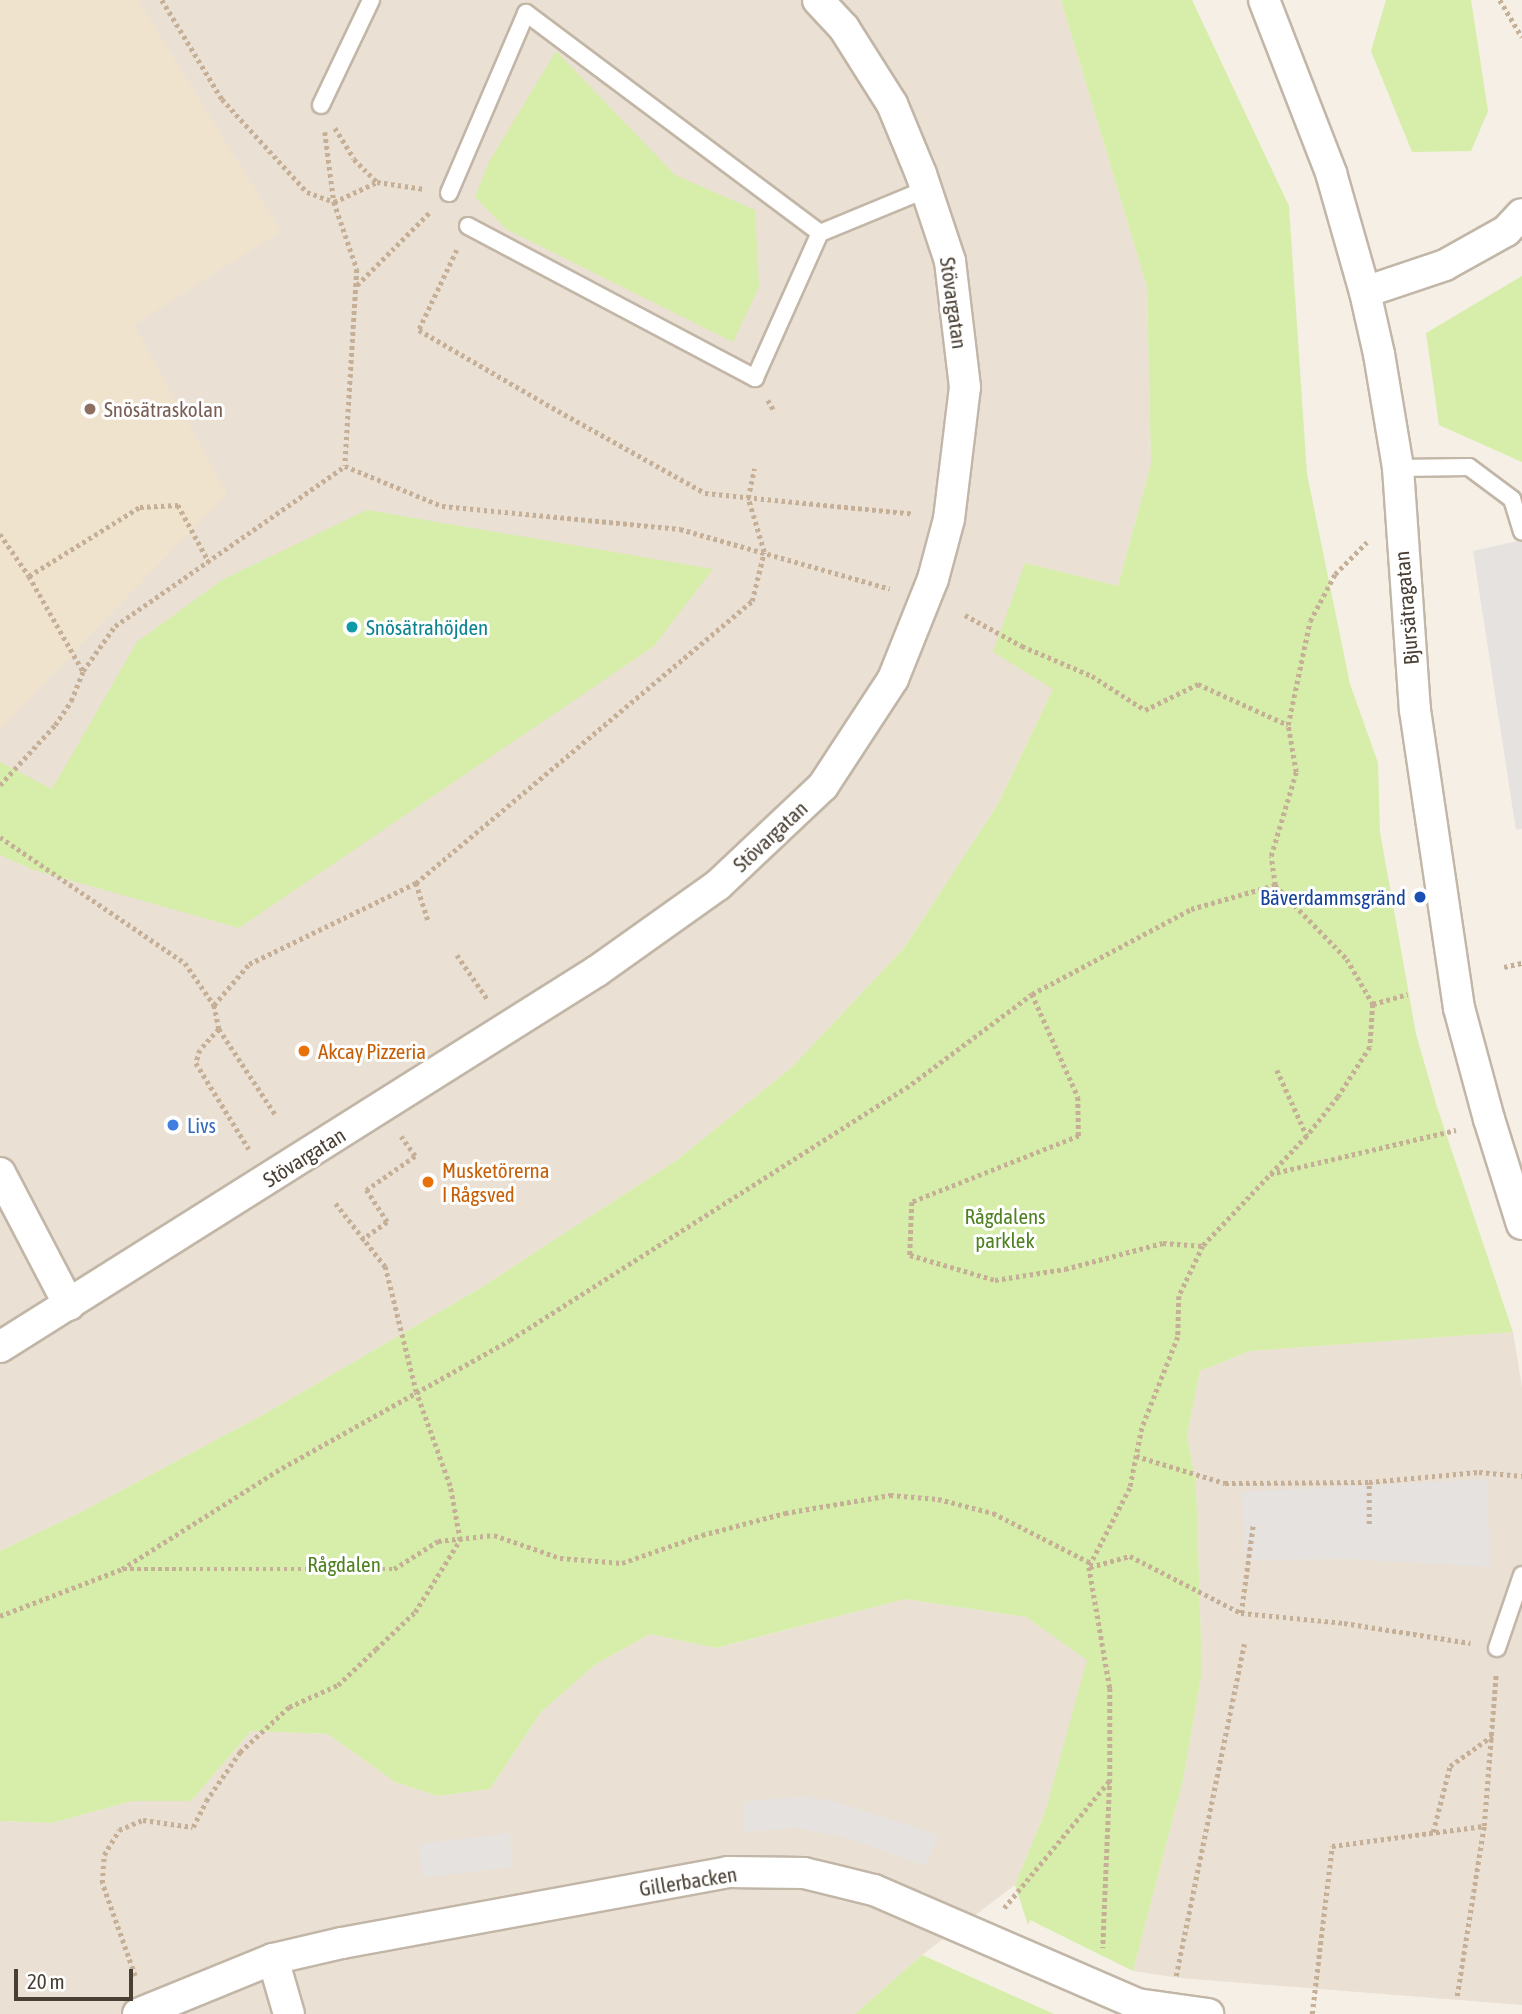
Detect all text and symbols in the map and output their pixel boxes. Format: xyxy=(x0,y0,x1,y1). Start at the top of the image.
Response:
street label: Stövargatan xyxy=(935,255,973,351)
place label: Snösätraskolan xyxy=(104,396,223,422)
marker: Snösätraskolan xyxy=(82,401,98,417)
street label: Bjursätragatan xyxy=(1388,550,1424,666)
place label: Snösätrahöjden xyxy=(366,614,488,640)
marker: Snösätrahöjden xyxy=(344,619,360,635)
street label: Stövargatan xyxy=(728,795,812,877)
place label: Bäverdammsgränd xyxy=(1260,884,1406,910)
marker: Bäverdammsgränd xyxy=(1412,889,1428,905)
place label: Akcay Pizzeria xyxy=(318,1038,426,1064)
marker: Akcay Pizzeria xyxy=(296,1043,312,1059)
place label: Livs xyxy=(187,1112,216,1138)
marker: Livs xyxy=(165,1117,181,1133)
street label: Stövargatan xyxy=(258,1122,350,1192)
place label: Musketörerna I Rågsved xyxy=(442,1157,550,1207)
marker: Musketörerna I Rågsved xyxy=(420,1174,436,1190)
park label: Rågdalens parklek xyxy=(964,1203,1046,1253)
park label: Rågdalen xyxy=(307,1551,381,1577)
street label: Gillerbacken xyxy=(637,1861,739,1901)
scale bar xyxy=(18,1954,136,1998)
text: 20 m xyxy=(27,1969,65,1993)

